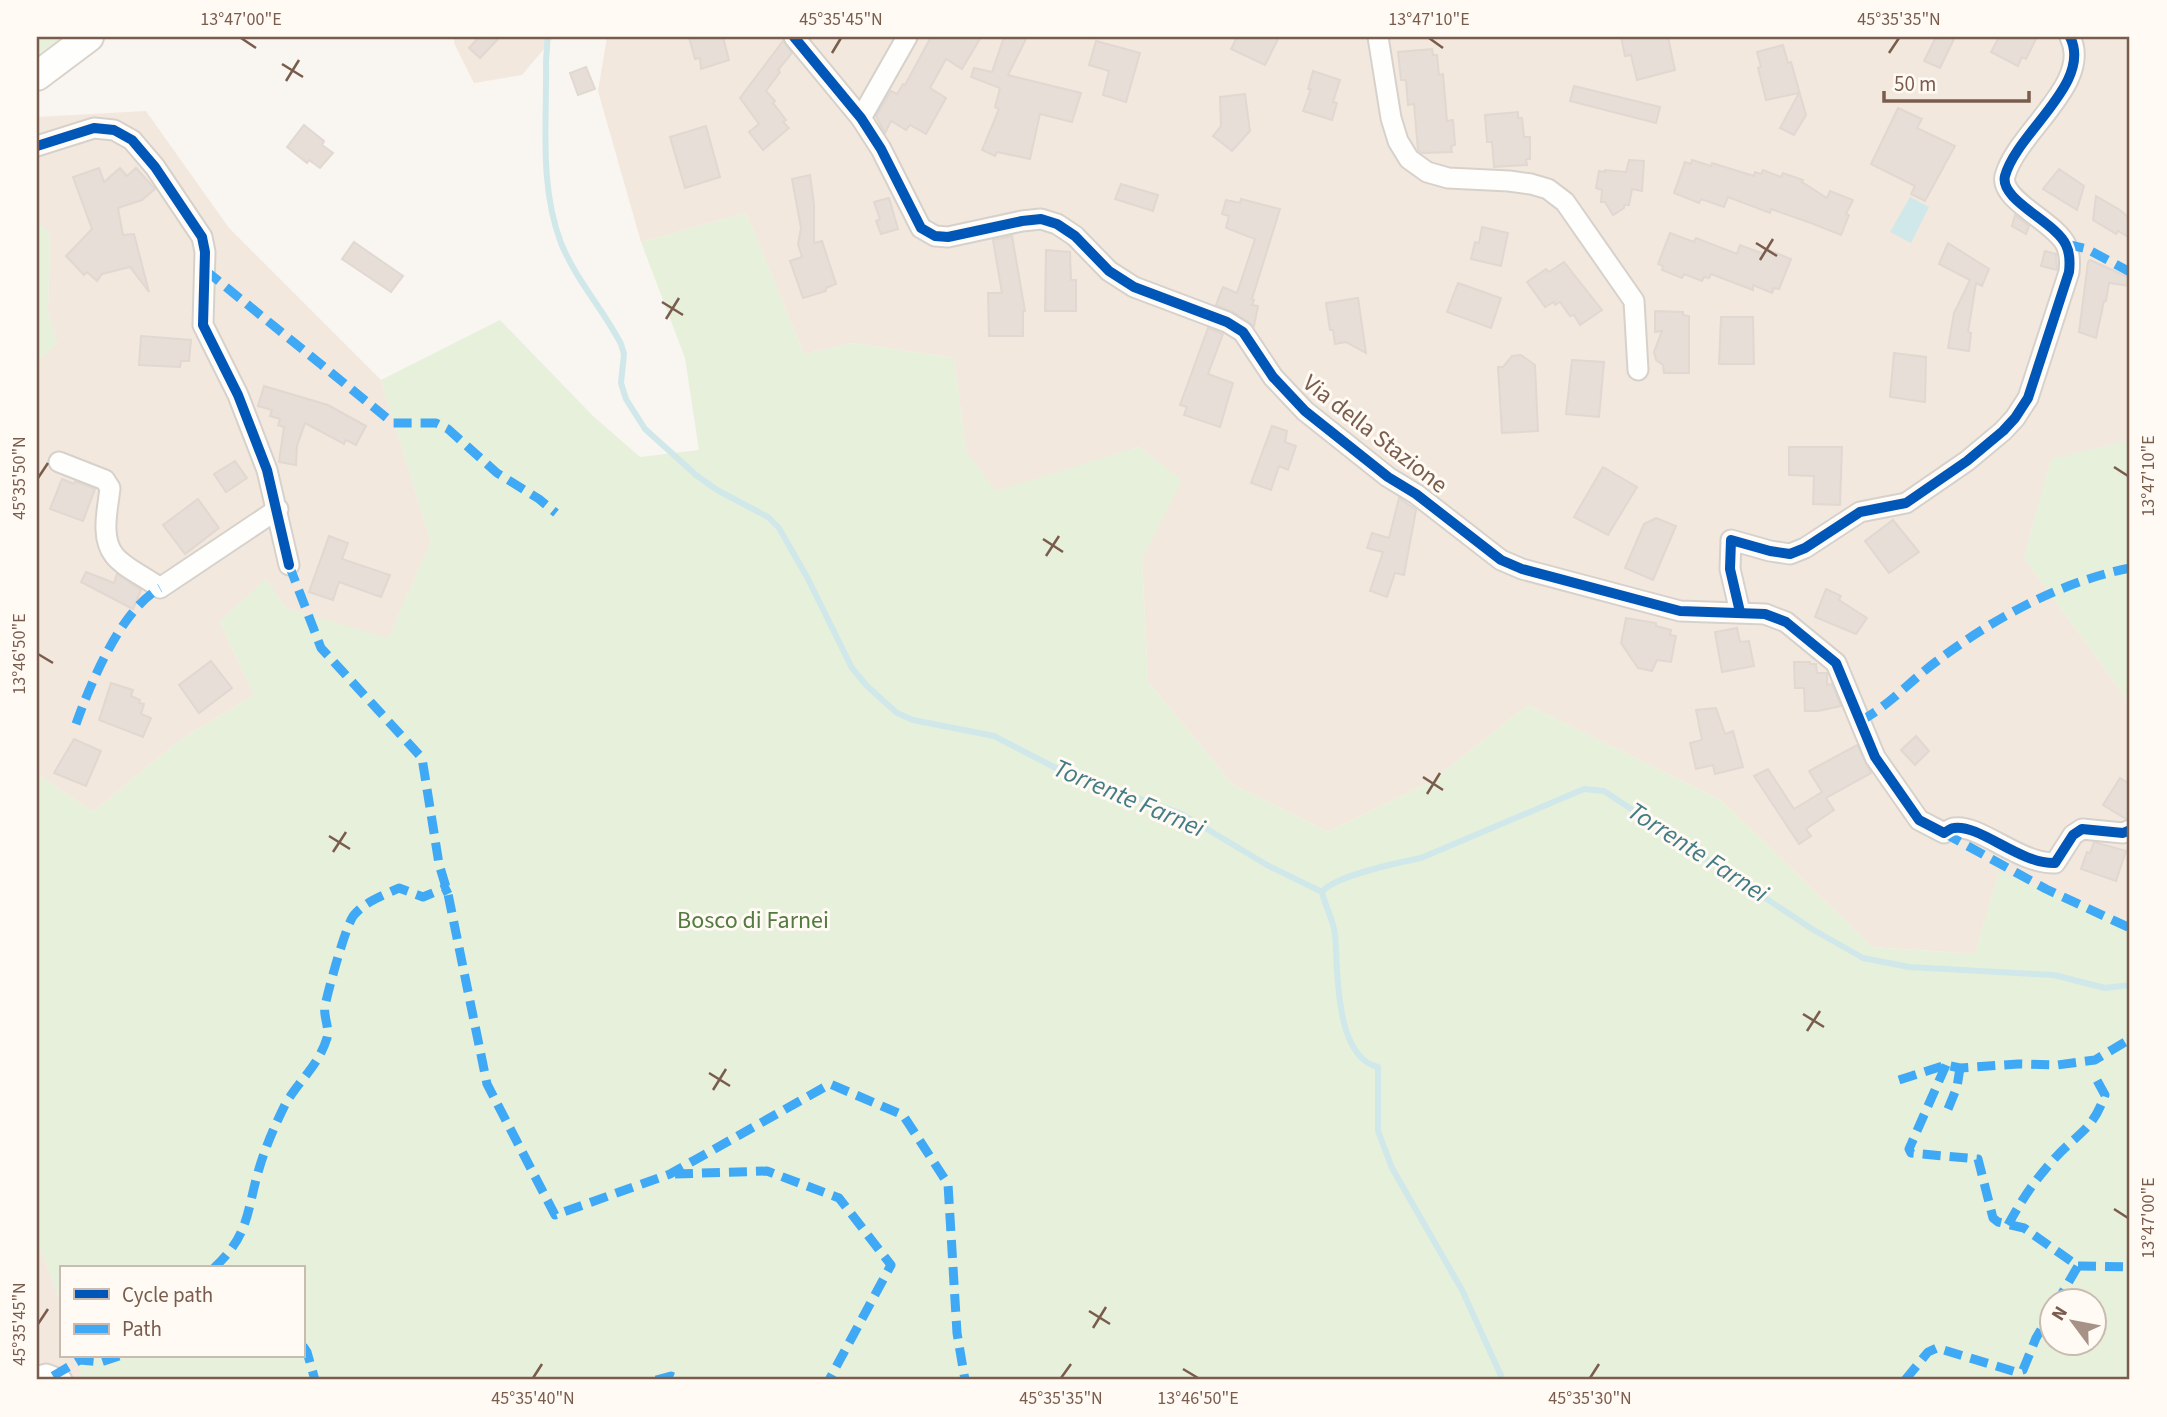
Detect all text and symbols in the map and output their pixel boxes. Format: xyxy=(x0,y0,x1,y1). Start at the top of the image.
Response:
text: 13°47'00"E xyxy=(200,7,282,32)
text: 45°35'45"N xyxy=(799,7,883,32)
text: 13°47'10"E xyxy=(1388,7,1470,32)
text: 45°35'35"N xyxy=(1857,7,1941,32)
scale bar xyxy=(1884,60,2029,104)
text: 50 m xyxy=(1894,69,1936,99)
street label: Via della Stazione xyxy=(1295,366,1455,502)
text: 13°47'10"E xyxy=(2136,435,2161,517)
text: 45°35'50"N xyxy=(7,436,32,520)
text: 13°46'50"E xyxy=(7,613,32,695)
water label: Torrente Farnei xyxy=(1048,749,1211,847)
water label: Torrente Farnei xyxy=(1620,793,1776,912)
park label: Bosco di Farnei xyxy=(677,903,829,938)
text: 13°47'00"E xyxy=(2136,1177,2161,1259)
legend xyxy=(60,1266,304,1358)
text: Cycle path xyxy=(122,1280,213,1310)
text: 45°35'45"N xyxy=(7,1282,32,1366)
north arrow xyxy=(2038,1288,2108,1358)
text: N xyxy=(2045,1301,2075,1326)
text: Path xyxy=(122,1314,162,1344)
text: 45°35'40"N xyxy=(491,1386,575,1411)
text: 45°35'35"N xyxy=(1019,1386,1103,1411)
text: 13°46'50"E xyxy=(1157,1386,1239,1411)
text: 45°35'30"N xyxy=(1548,1386,1632,1411)

